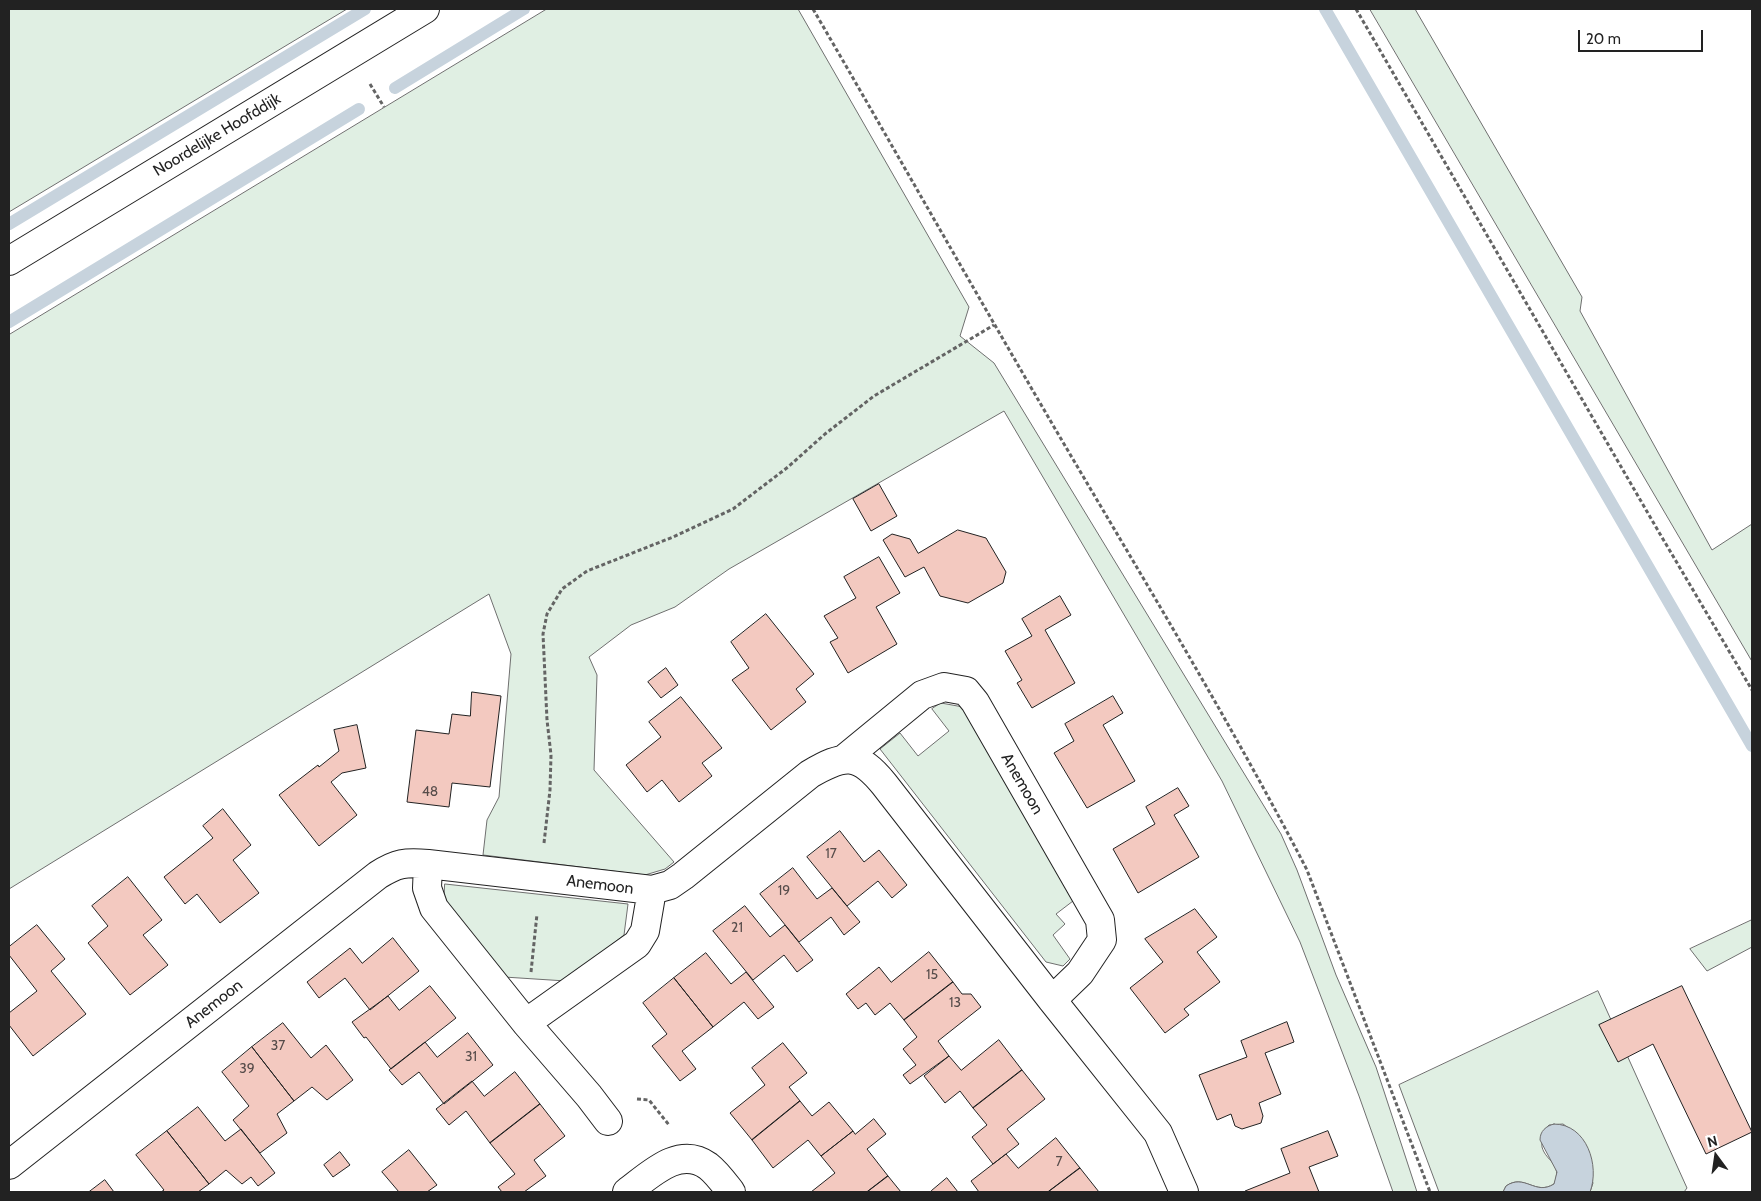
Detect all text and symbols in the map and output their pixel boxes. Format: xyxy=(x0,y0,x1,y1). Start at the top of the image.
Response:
scale bar xyxy=(1581,20,1706,52)
text: 20 m xyxy=(1586,30,1621,48)
street label: Noordelijke Hoofddijk xyxy=(150,89,284,181)
street label: Anemoon xyxy=(997,750,1047,818)
house number: 48 xyxy=(422,784,438,800)
house number: 17 xyxy=(825,846,837,862)
street label: Anemoon xyxy=(565,871,635,899)
house number: 19 xyxy=(778,883,790,899)
house number: 21 xyxy=(731,920,743,936)
house number: 15 xyxy=(926,967,938,983)
street label: Anemoon xyxy=(181,976,247,1032)
house number: 13 xyxy=(949,995,961,1011)
house number: 37 xyxy=(271,1038,285,1054)
house number: 31 xyxy=(465,1049,477,1065)
house number: 39 xyxy=(239,1061,255,1077)
north arrow xyxy=(1691,1131,1741,1181)
text: N xyxy=(1705,1132,1719,1151)
house number: 7 xyxy=(1055,1154,1063,1170)

